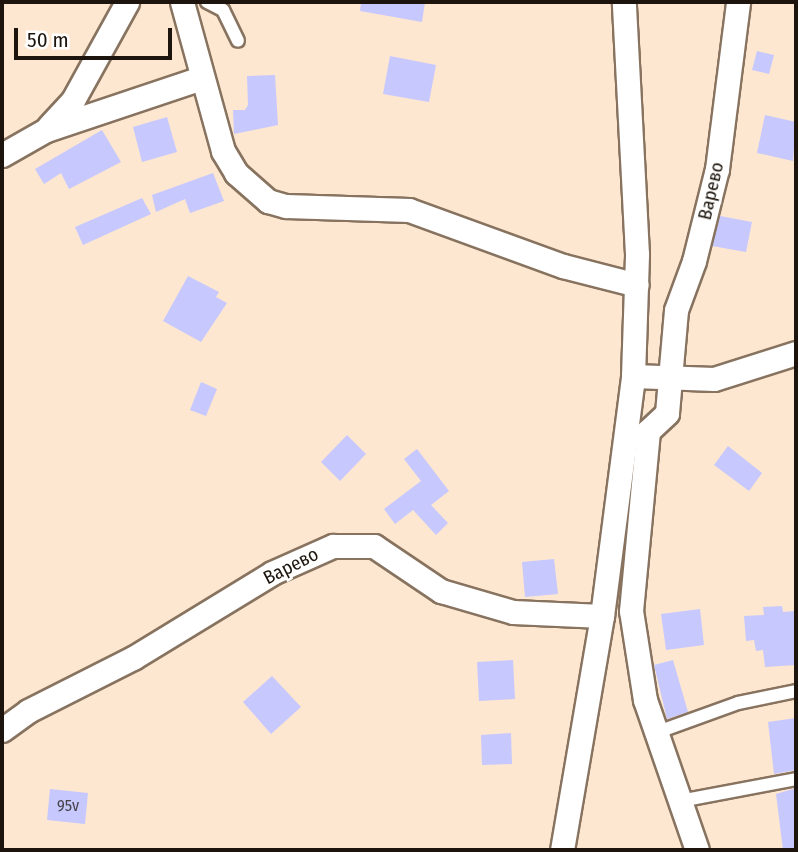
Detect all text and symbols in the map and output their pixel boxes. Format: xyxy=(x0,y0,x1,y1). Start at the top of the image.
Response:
scale bar xyxy=(18,14,175,58)
text: 50 m xyxy=(27,27,69,53)
street label: Варево xyxy=(693,160,729,222)
street label: Варево xyxy=(260,543,322,589)
house number: 95v xyxy=(57,796,79,816)

